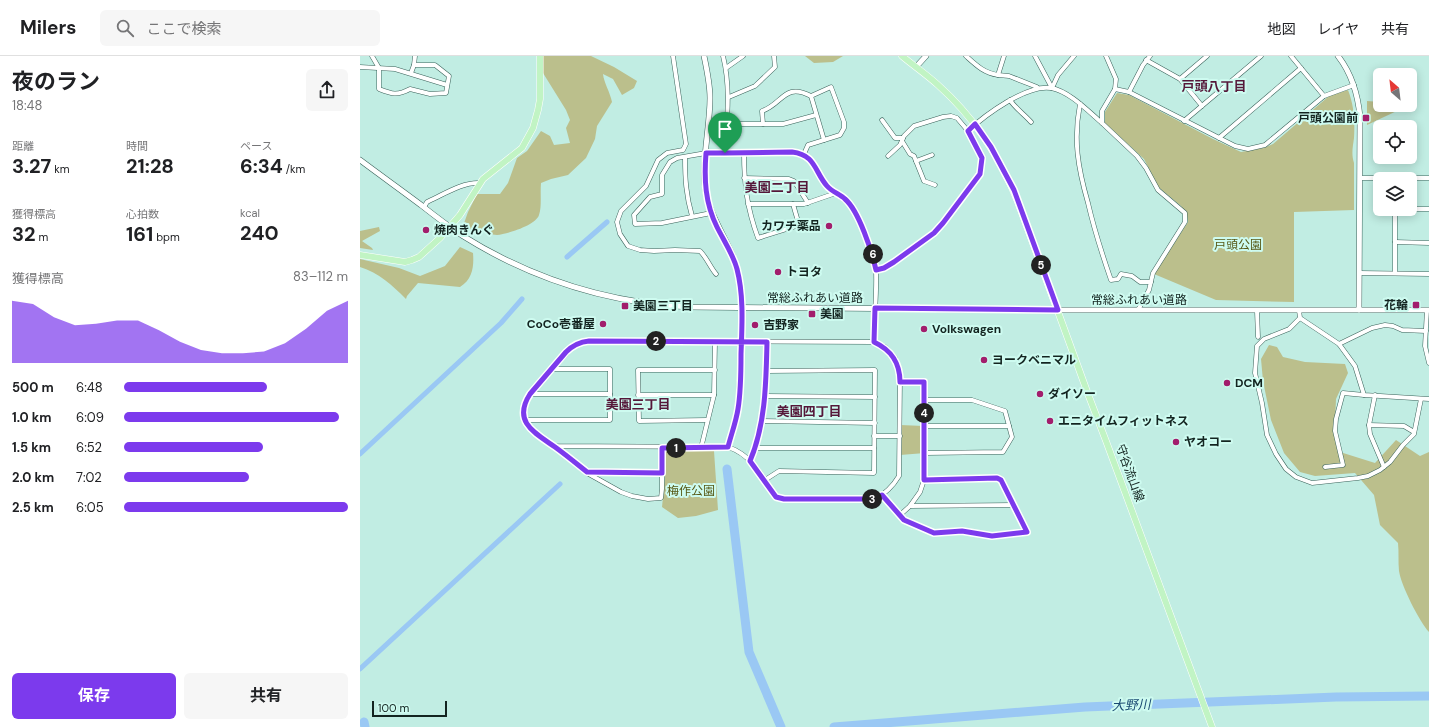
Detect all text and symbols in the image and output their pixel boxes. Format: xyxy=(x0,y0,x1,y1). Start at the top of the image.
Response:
search box xyxy=(100,10,380,46)
text: Milers xyxy=(20,15,76,40)
icon: search xyxy=(114,17,136,39)
text: ここで検索 xyxy=(146,19,221,39)
text: 地図 xyxy=(1267,20,1295,38)
text: レイヤ xyxy=(1317,20,1359,38)
text: 共有 xyxy=(1381,20,1409,38)
text: 夜のラン xyxy=(12,67,100,96)
north arrow xyxy=(1373,68,1417,112)
map controls xyxy=(1373,68,1417,216)
button: share xyxy=(306,69,348,111)
district label: 戸頭八丁目 xyxy=(1181,78,1247,95)
text: 18:48 xyxy=(12,97,42,114)
place label: 戸頭公園前 xyxy=(1298,110,1358,126)
pin xyxy=(708,112,742,153)
marker: 戸頭公園前 xyxy=(1361,113,1371,123)
icon: arrive xyxy=(714,118,736,140)
button: locate xyxy=(1373,120,1417,164)
text: 距離 xyxy=(12,139,34,153)
text: 時間 xyxy=(126,139,148,153)
text: ペース xyxy=(240,139,272,153)
text: 3.27 xyxy=(12,153,51,179)
text: 21:28 xyxy=(126,153,174,179)
text: 6:34 xyxy=(240,153,283,179)
text: km xyxy=(51,162,70,176)
text: /km xyxy=(283,162,305,176)
button: layers xyxy=(1373,172,1417,216)
district label: 美園二丁目 xyxy=(744,179,810,196)
text: kcal xyxy=(240,206,260,220)
text: 獲得標高 xyxy=(12,207,56,221)
text: 心拍数 xyxy=(126,207,159,221)
place label: カワチ薬品 xyxy=(761,218,821,234)
text: 240 xyxy=(240,220,278,246)
text: 32 xyxy=(12,221,36,247)
text: 161 xyxy=(126,221,153,247)
marker: カワチ薬品 xyxy=(824,221,834,231)
place label: 焼肉きんぐ xyxy=(434,222,494,238)
marker: 焼肉きんぐ xyxy=(421,225,431,235)
text: m xyxy=(36,230,48,244)
text: bpm xyxy=(153,230,180,244)
park label: 戸頭公園 xyxy=(1214,237,1262,253)
pin: 6 xyxy=(863,244,883,264)
text: 6 xyxy=(870,247,876,261)
pin: 5 xyxy=(1031,255,1051,275)
text: 5 xyxy=(1038,258,1044,272)
place label: トヨタ xyxy=(786,264,822,280)
marker: トヨタ xyxy=(773,267,783,277)
text: 83–112 m xyxy=(293,268,348,285)
text: 獲得標高 xyxy=(12,270,64,287)
street label: 常総ふれあい道路 xyxy=(767,290,863,306)
street label: 常総ふれあい道路 xyxy=(1091,292,1187,308)
place label: 花輪 xyxy=(1384,297,1408,313)
place label: 美園三丁目 xyxy=(633,298,693,314)
marker: 花輪 xyxy=(1411,300,1421,310)
marker: 美園三丁目 xyxy=(620,301,630,311)
place label: 美園 xyxy=(820,306,844,322)
marker: 美園 xyxy=(807,309,817,319)
place label: CoCo壱番屋 xyxy=(527,316,595,332)
place label: 吉野家 xyxy=(763,317,799,333)
marker: CoCo壱番屋 xyxy=(598,319,608,329)
marker: 吉野家 xyxy=(750,320,760,330)
place label: Volkswagen xyxy=(932,321,1001,337)
marker: Volkswagen xyxy=(919,324,929,334)
pin: 2 xyxy=(646,331,666,351)
text: 2 xyxy=(653,334,659,348)
place label: ヨークベニマル xyxy=(992,352,1076,368)
marker: ヨークベニマル xyxy=(979,355,989,365)
place label: DCM xyxy=(1235,375,1263,391)
marker: DCM xyxy=(1222,378,1232,388)
text: 500 m xyxy=(12,379,54,396)
text: 6:48 xyxy=(76,379,103,396)
place label: ダイソー xyxy=(1048,386,1096,402)
marker: ダイソー xyxy=(1035,389,1045,399)
district label: 美園三丁目 xyxy=(605,396,671,413)
district label: 美園四丁目 xyxy=(776,403,842,420)
pin: 4 xyxy=(914,403,934,423)
text: 4 xyxy=(920,406,928,420)
text: 1.0 km xyxy=(12,409,51,426)
text: 6:09 xyxy=(76,409,104,426)
place label: エニタイムフィットネス xyxy=(1058,413,1189,429)
marker: エニタイムフィットネス xyxy=(1045,416,1055,426)
place label: ヤオコー xyxy=(1184,434,1232,450)
marker: ヤオコー xyxy=(1171,437,1181,447)
pin: 1 xyxy=(666,438,686,458)
text: 1.5 km xyxy=(12,439,51,456)
text: 6:52 xyxy=(76,439,102,456)
text: 1 xyxy=(674,441,678,455)
street label: 守谷流山線 xyxy=(1112,442,1148,504)
text: 2.0 km xyxy=(12,469,54,486)
text: 7:02 xyxy=(76,469,102,486)
park label: 梅作公園 xyxy=(667,483,715,499)
pin: 3 xyxy=(862,489,882,509)
text: 3 xyxy=(869,492,875,506)
text: 2.5 km xyxy=(12,499,54,516)
text: 6:05 xyxy=(76,499,104,516)
button: 保存 xyxy=(12,673,176,719)
button: 共有 xyxy=(184,673,348,719)
water label: 大野川 xyxy=(1111,696,1153,714)
scale bar xyxy=(372,699,447,718)
text: 100 m xyxy=(378,701,409,715)

